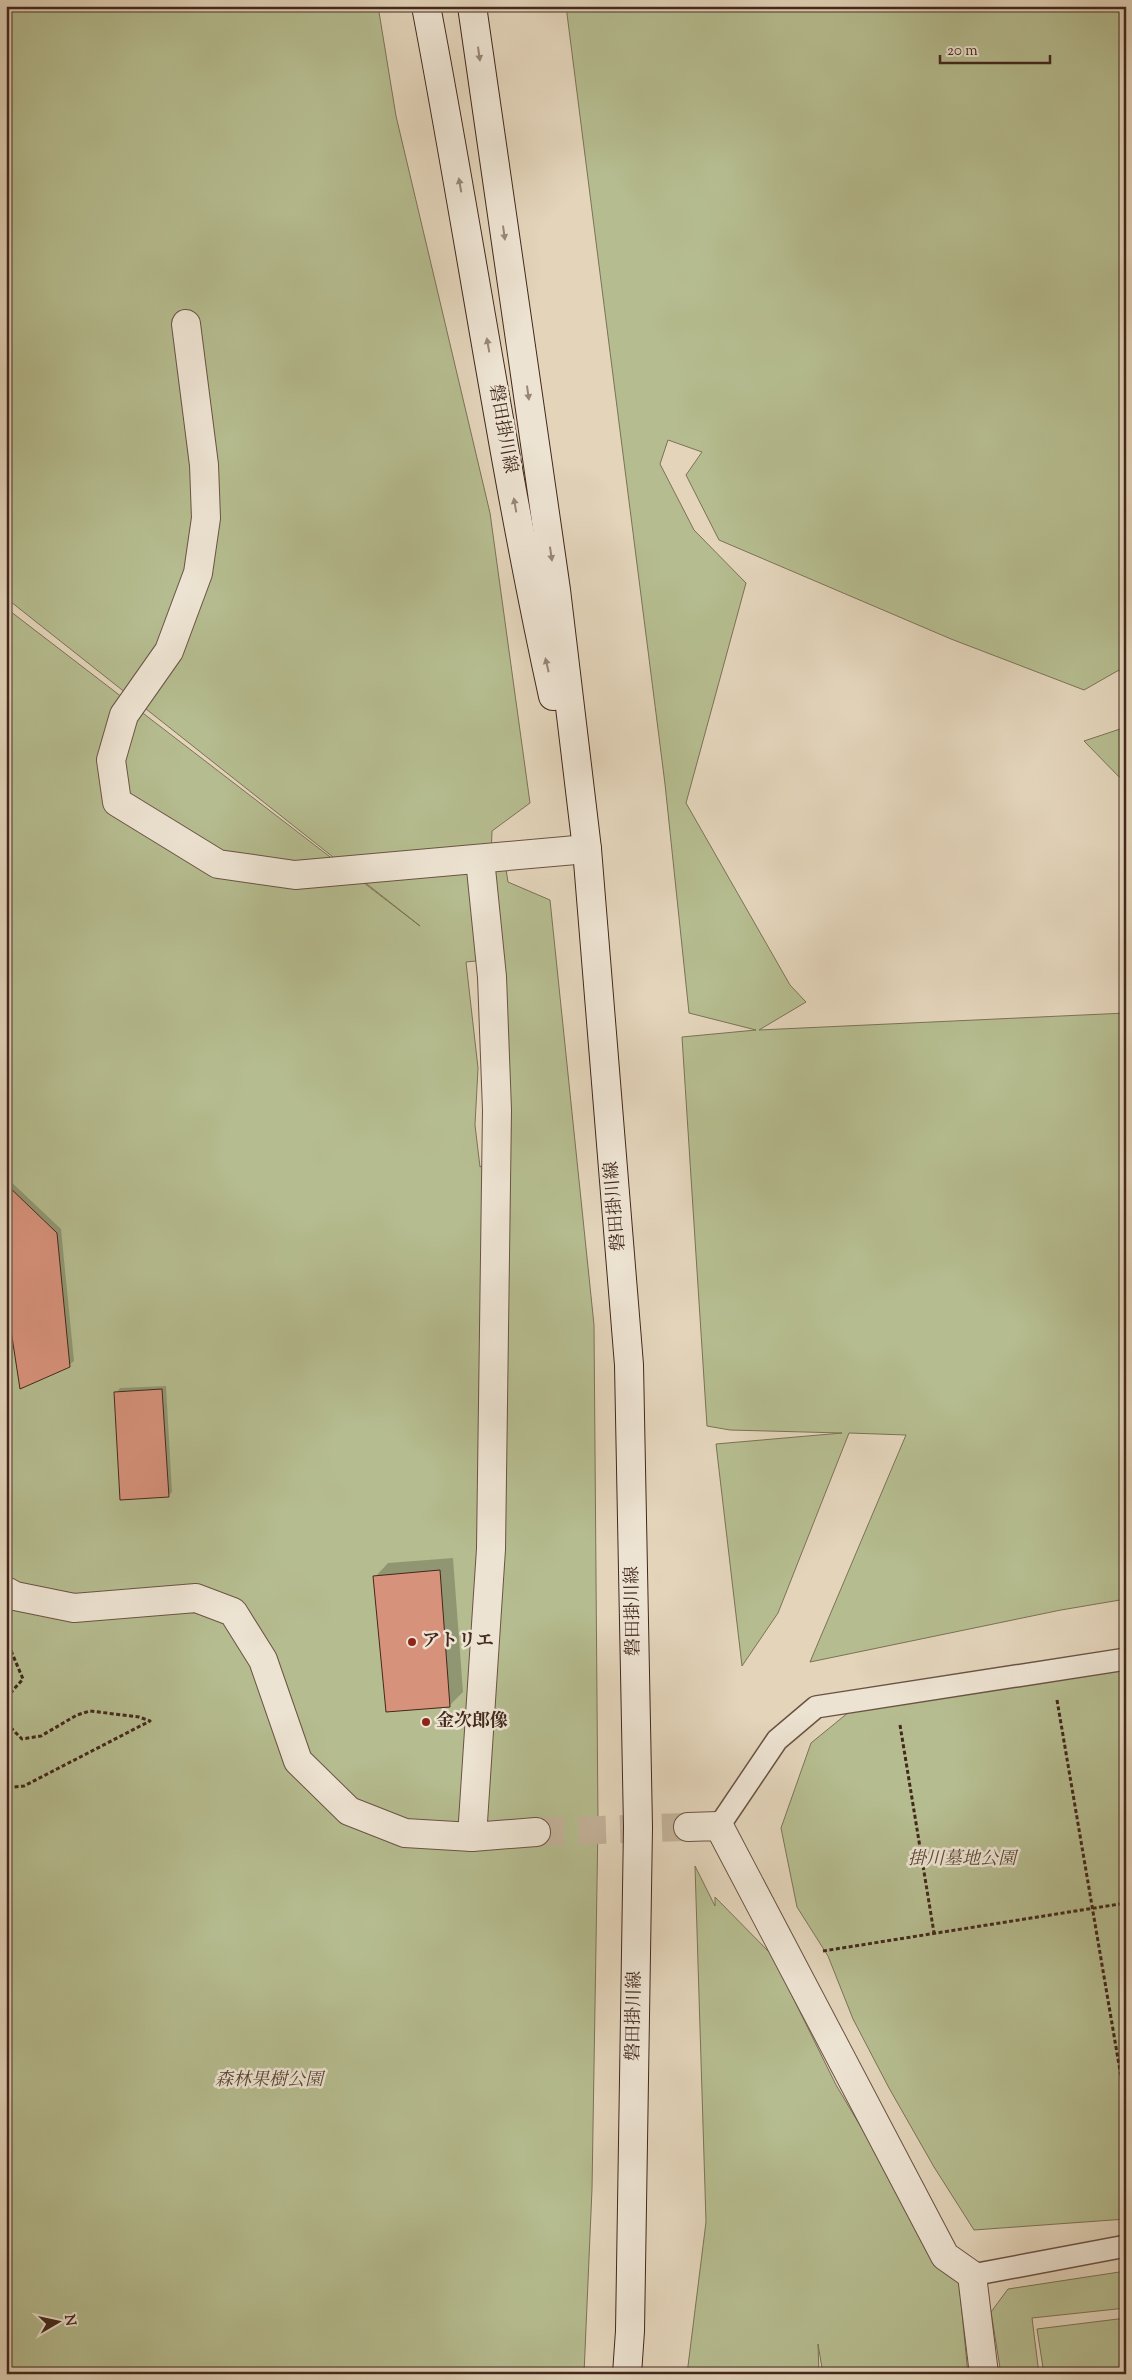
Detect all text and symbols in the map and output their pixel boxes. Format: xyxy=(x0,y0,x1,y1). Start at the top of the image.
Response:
scale bar xyxy=(940,32,1050,64)
text: 20 m xyxy=(947,41,978,62)
one-way arrow xyxy=(475,47,483,63)
one-way arrow xyxy=(455,177,463,193)
one-way arrow xyxy=(501,225,509,241)
one-way arrow xyxy=(483,337,491,353)
street label: 磐田掛川線 xyxy=(481,382,523,476)
one-way arrow xyxy=(524,386,532,402)
one-way arrow xyxy=(511,497,519,513)
one-way arrow xyxy=(547,547,555,563)
one-way arrow xyxy=(542,656,550,672)
street label: 磐田掛川線 xyxy=(599,1160,633,1252)
street label: 磐田掛川線 xyxy=(620,1566,648,1656)
place label: アトリエ xyxy=(422,1629,494,1655)
marker: アトリエ xyxy=(406,1636,418,1648)
place label: 金次郎像 xyxy=(436,1709,508,1735)
marker: 金次郎像 xyxy=(420,1716,432,1728)
park label: 掛川墓地公園 xyxy=(908,1847,1019,1873)
street label: 磐田掛川線 xyxy=(621,1971,649,2061)
park label: 森林果樹公園 xyxy=(215,2068,326,2094)
north arrow xyxy=(32,2298,82,2348)
text: N xyxy=(58,2313,80,2327)

